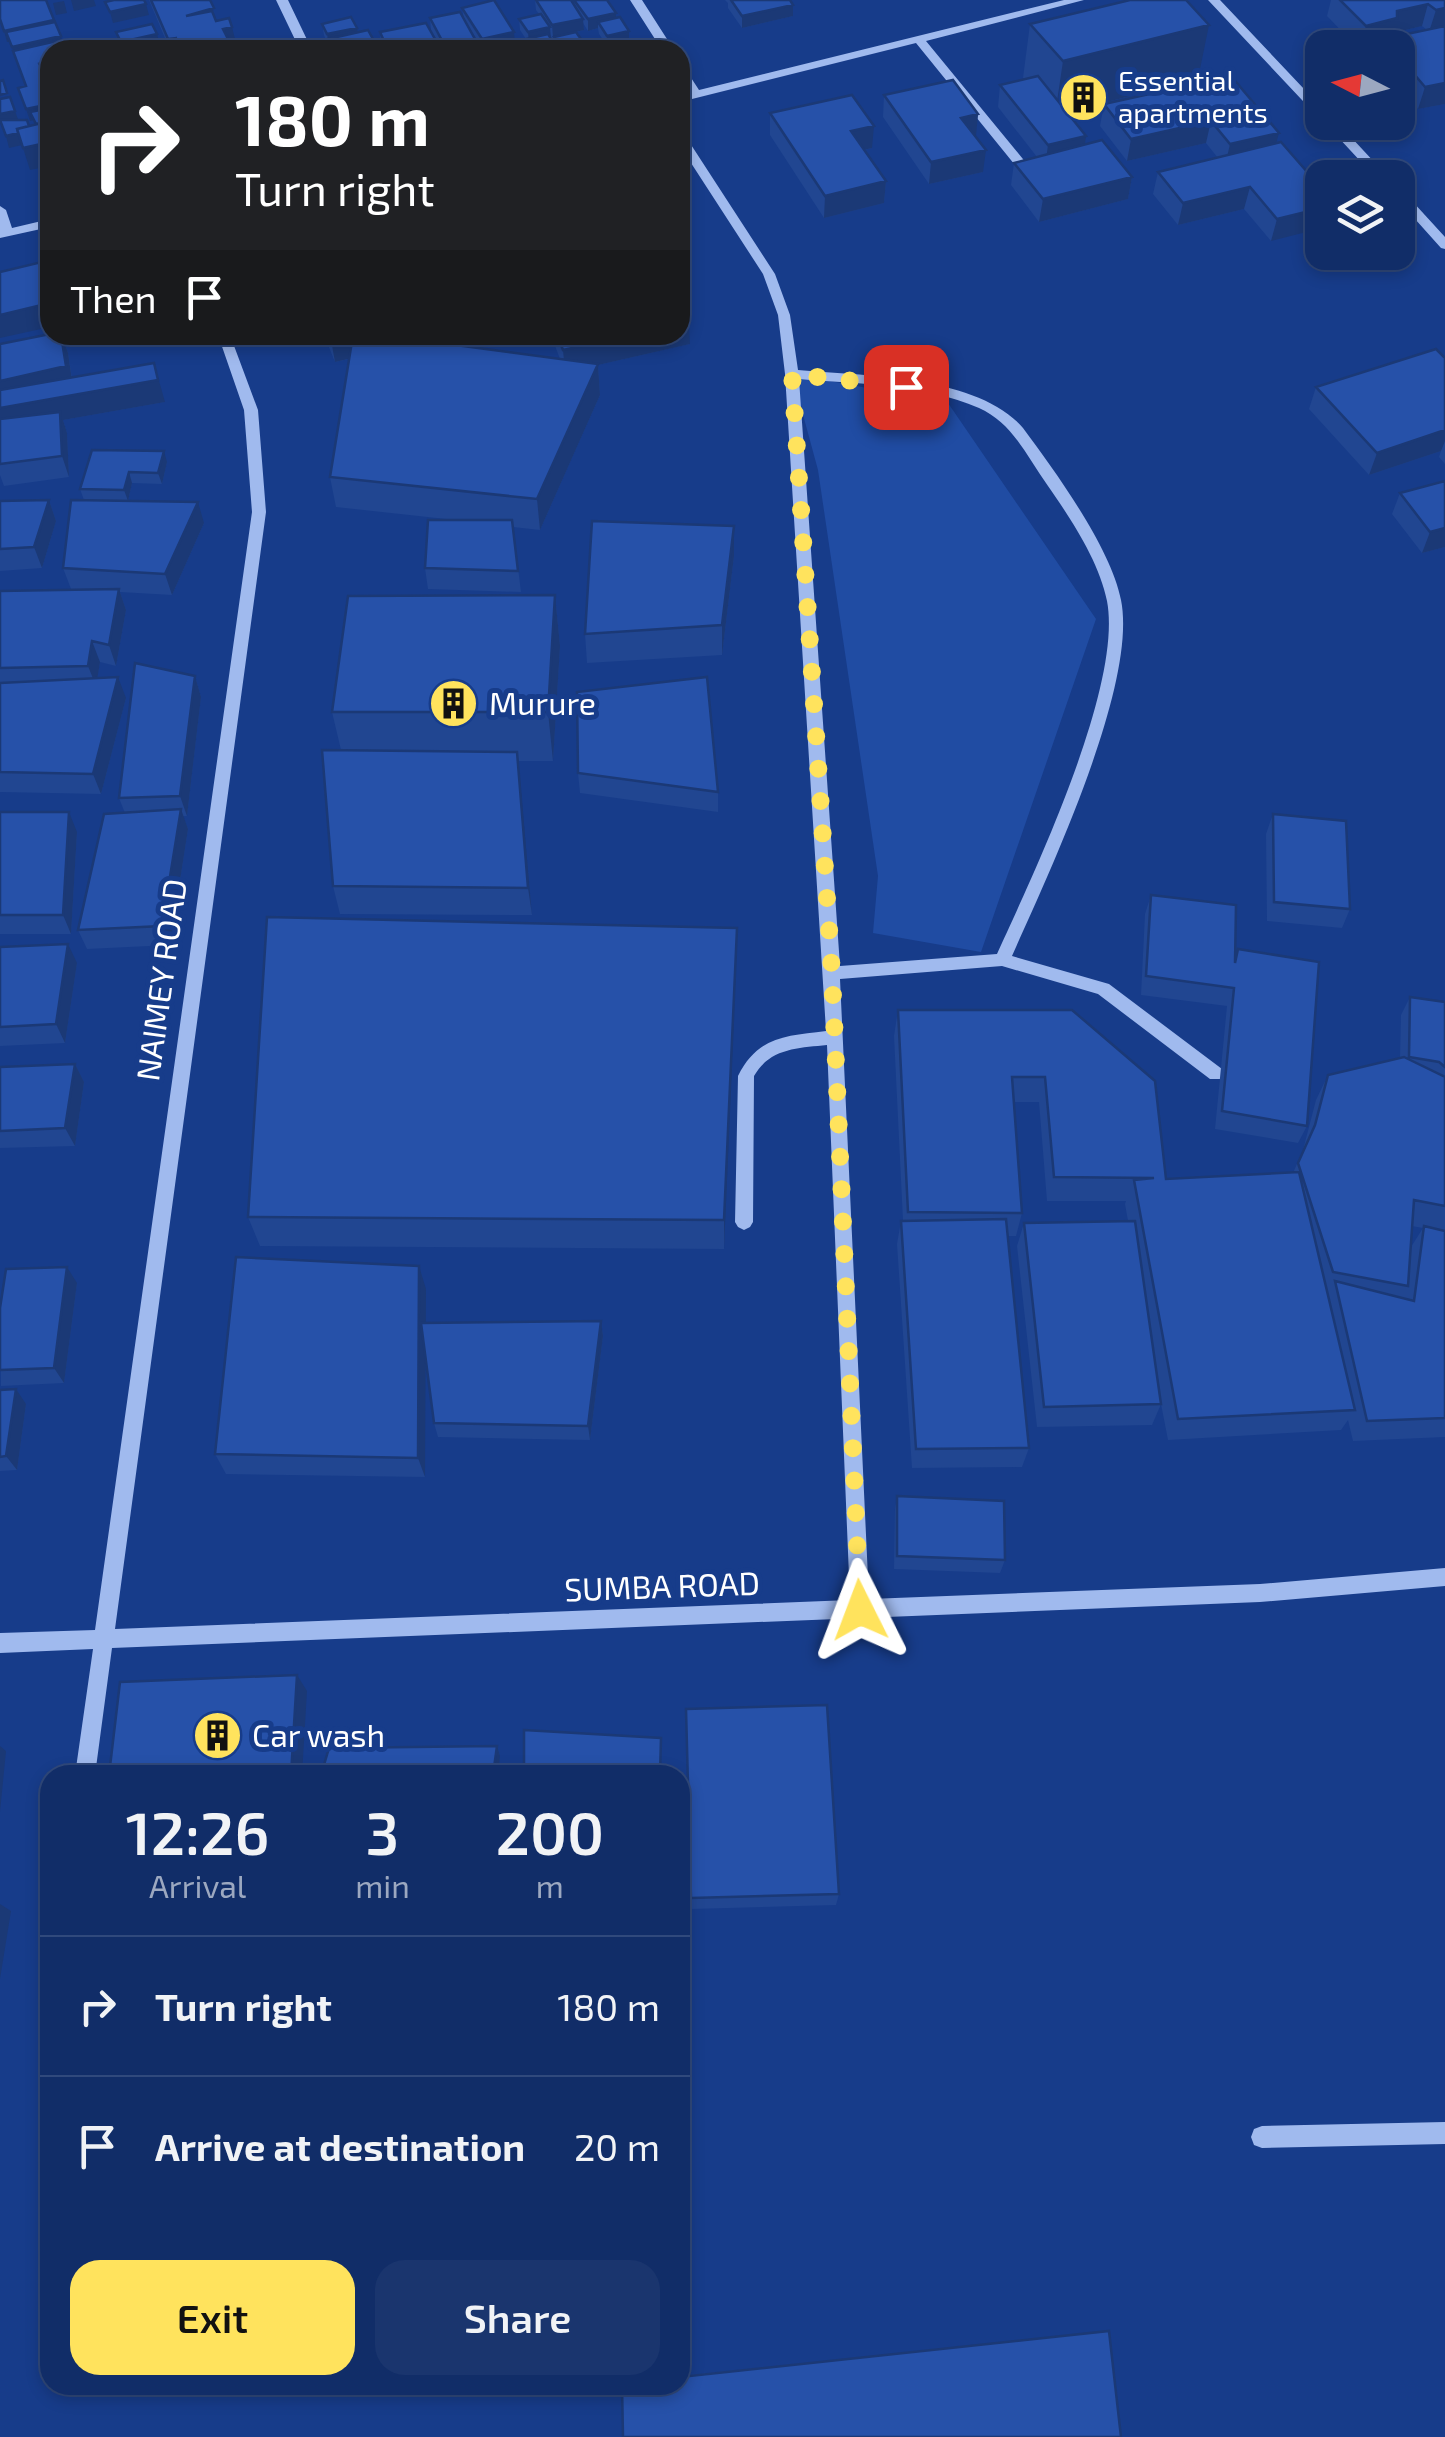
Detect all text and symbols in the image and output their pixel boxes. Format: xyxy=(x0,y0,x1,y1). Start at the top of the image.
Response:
north arrow xyxy=(1305,30,1415,140)
map controls xyxy=(1305,30,1415,270)
place label: Essential apartments xyxy=(1118,63,1268,129)
building icon: Essential apartments xyxy=(1057,71,1109,123)
text: 180 m xyxy=(235,76,430,160)
icon: right xyxy=(70,80,200,210)
button: layers xyxy=(1305,160,1415,270)
text: Turn right xyxy=(235,161,435,215)
icon: arrive xyxy=(177,270,232,325)
text: Then xyxy=(70,275,157,321)
pin xyxy=(864,345,949,430)
icon: arrive xyxy=(879,360,934,415)
building icon: Murure xyxy=(428,678,480,730)
place label: Murure xyxy=(489,683,596,721)
street label: NAIMEY ROAD xyxy=(127,876,193,1083)
position arrow xyxy=(808,1558,912,1662)
street label: SUMBA ROAD xyxy=(564,1563,760,1607)
building icon: Car wash xyxy=(191,1710,243,1762)
place label: Car wash xyxy=(252,1715,385,1753)
text: 12:26 xyxy=(126,1795,269,1867)
text: 3 xyxy=(366,1795,399,1867)
text: 200 xyxy=(496,1795,604,1867)
text: Arrival xyxy=(149,1866,246,1904)
text: min xyxy=(355,1866,410,1904)
text: m xyxy=(536,1866,564,1904)
icon: right xyxy=(70,1979,125,2034)
text: Turn right xyxy=(155,1983,332,2029)
text: 180 m xyxy=(557,1983,660,2029)
icon: arrive xyxy=(70,2119,125,2174)
text: Arrive at destination xyxy=(155,2123,525,2169)
text: 20 m xyxy=(574,2123,660,2169)
button: Exit xyxy=(70,2260,355,2375)
button: Share xyxy=(375,2260,660,2375)

